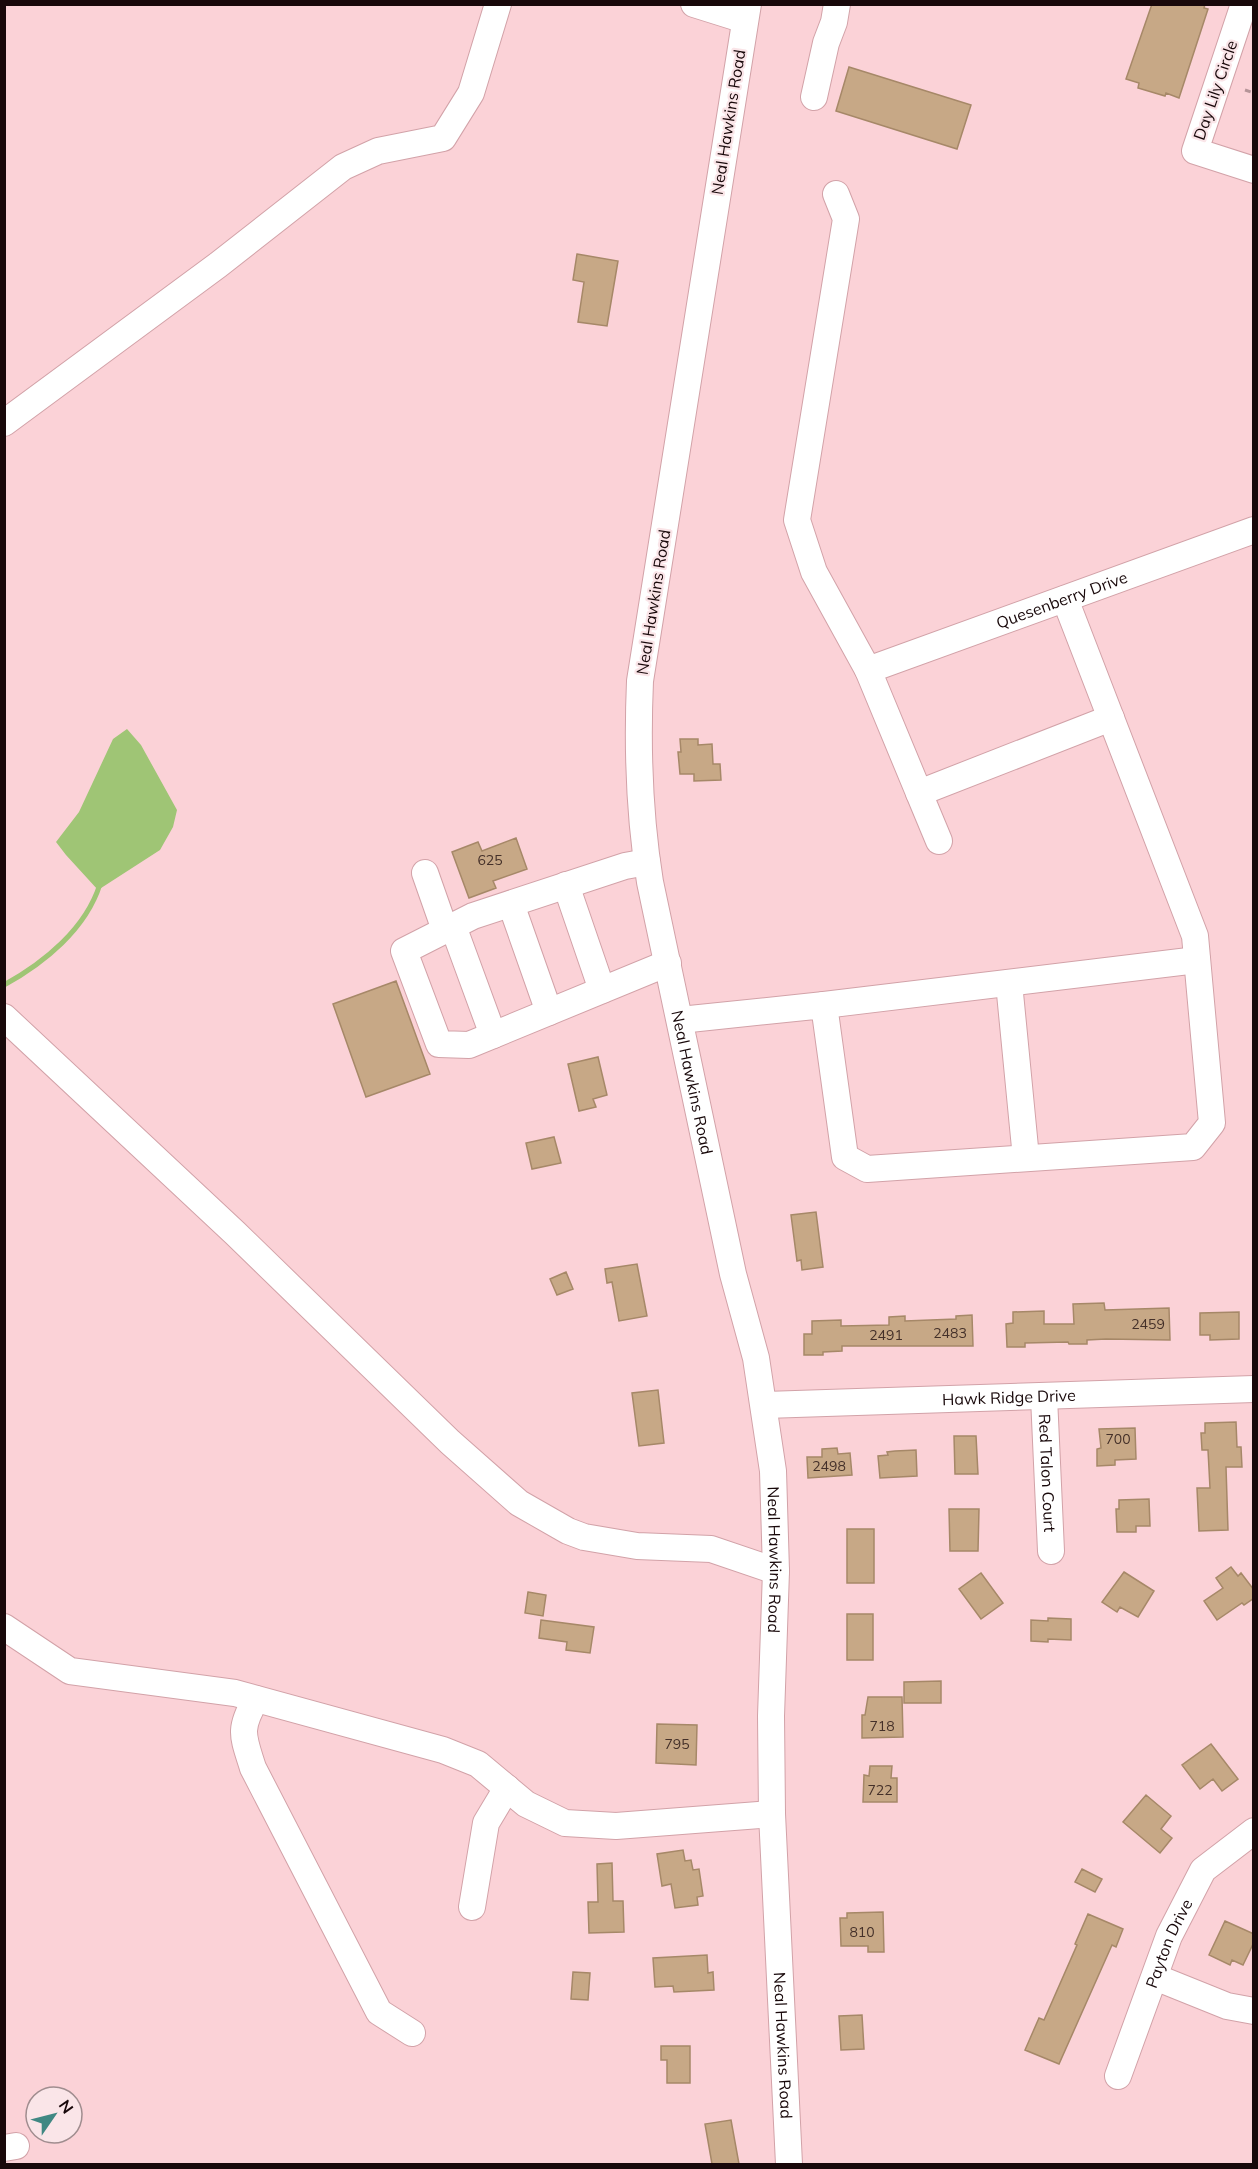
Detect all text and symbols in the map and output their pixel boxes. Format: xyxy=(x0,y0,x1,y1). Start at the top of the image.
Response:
street label: Day Lily Circle xyxy=(1189,38,1241,142)
street label: Neal Hawkins Road xyxy=(707,48,749,196)
street label: Neal Hawkins Road xyxy=(632,528,674,676)
street label: Quesenberry Drive xyxy=(993,567,1130,633)
house number: 625 xyxy=(477,851,503,869)
street label: Neal Hawkins Road xyxy=(667,1009,717,1156)
house number: 2459 xyxy=(1131,1315,1165,1333)
house number: 2483 xyxy=(933,1324,967,1342)
house number: 2491 xyxy=(869,1326,903,1344)
street label: Hawk Ridge Drive xyxy=(942,1385,1076,1409)
street label: Red Talon Court xyxy=(1035,1413,1060,1533)
house number: 700 xyxy=(1105,1430,1131,1448)
house number: 2498 xyxy=(812,1457,846,1475)
street label: Neal Hawkins Road xyxy=(763,1486,786,1633)
house number: 718 xyxy=(869,1717,895,1735)
house number: 795 xyxy=(664,1735,690,1753)
house number: 722 xyxy=(867,1781,893,1799)
street label: Payton Drive xyxy=(1141,1895,1196,1991)
house number: 810 xyxy=(849,1923,875,1941)
street label: Neal Hawkins Road xyxy=(770,1972,797,2119)
north arrow xyxy=(24,2085,84,2145)
text: N xyxy=(55,2096,78,2117)

